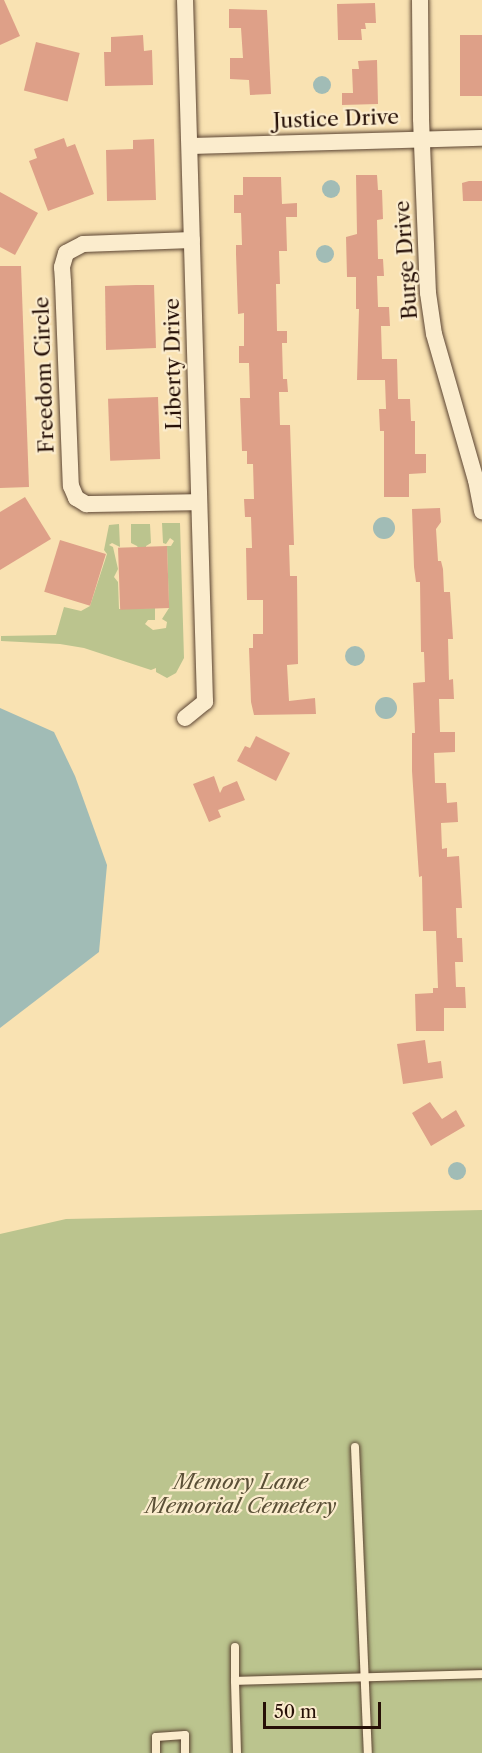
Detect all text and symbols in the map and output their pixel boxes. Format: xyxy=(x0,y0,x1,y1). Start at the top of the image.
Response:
street label: Justice Drive xyxy=(273,104,399,134)
street label: Burge Drive xyxy=(389,200,423,320)
street label: Freedom Circle xyxy=(29,296,59,454)
street label: Liberty Drive xyxy=(159,297,187,431)
park label: Memory Lane Memorial Cemetery xyxy=(146,1469,336,1519)
scale bar xyxy=(266,1690,384,1728)
text: 50 m xyxy=(274,1701,317,1723)

